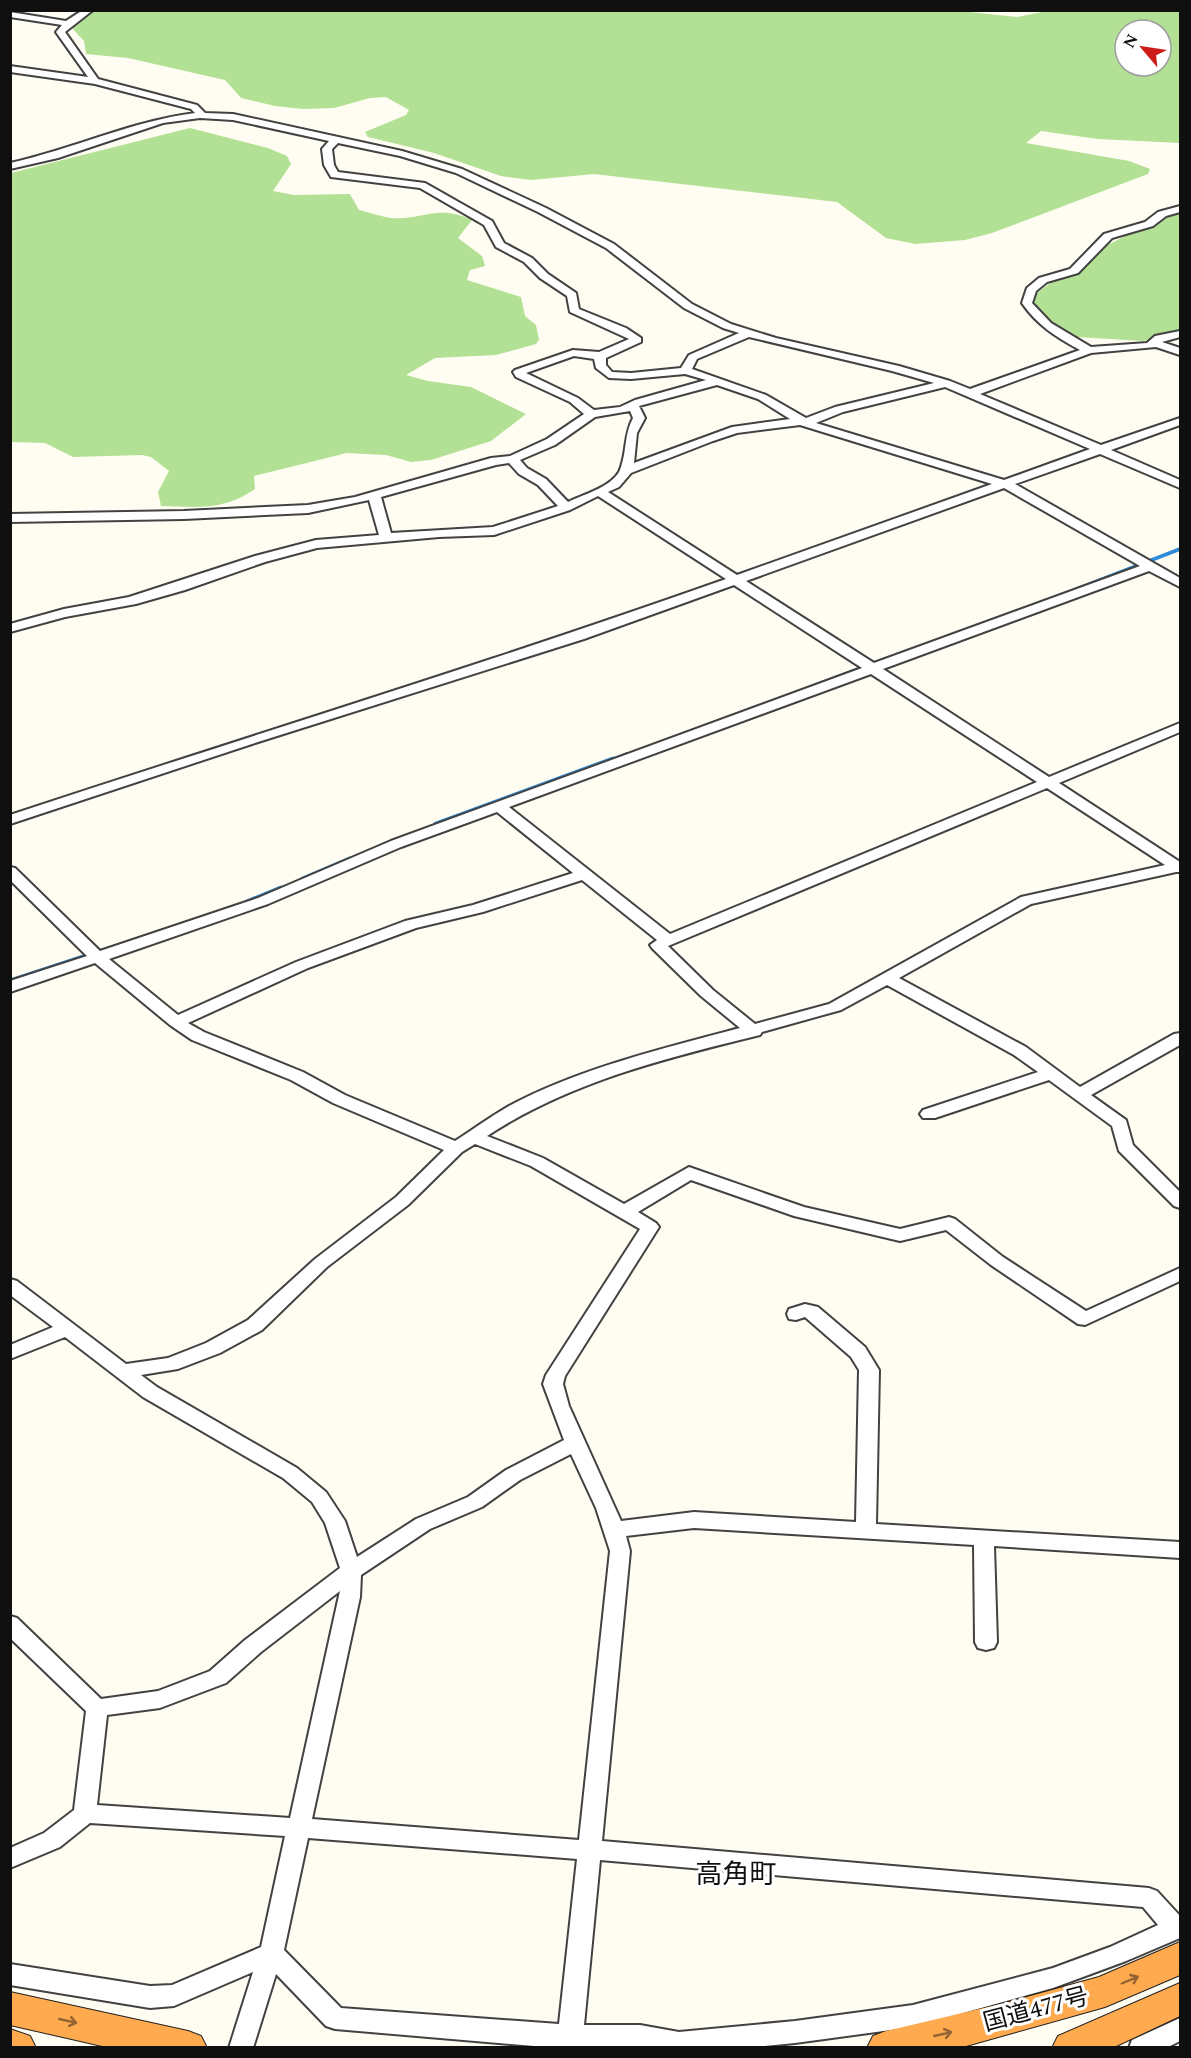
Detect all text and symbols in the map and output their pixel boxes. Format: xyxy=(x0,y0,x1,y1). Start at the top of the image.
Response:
north arrow xyxy=(1113,18,1173,78)
text: N xyxy=(1117,30,1144,53)
district label: 高角町 xyxy=(696,1854,777,1896)
one-way arrow xyxy=(1121,1974,1139,1985)
street label: 国道477号 xyxy=(979,1979,1093,2041)
one-way arrow xyxy=(58,2015,77,2027)
one-way arrow xyxy=(933,2028,952,2040)

